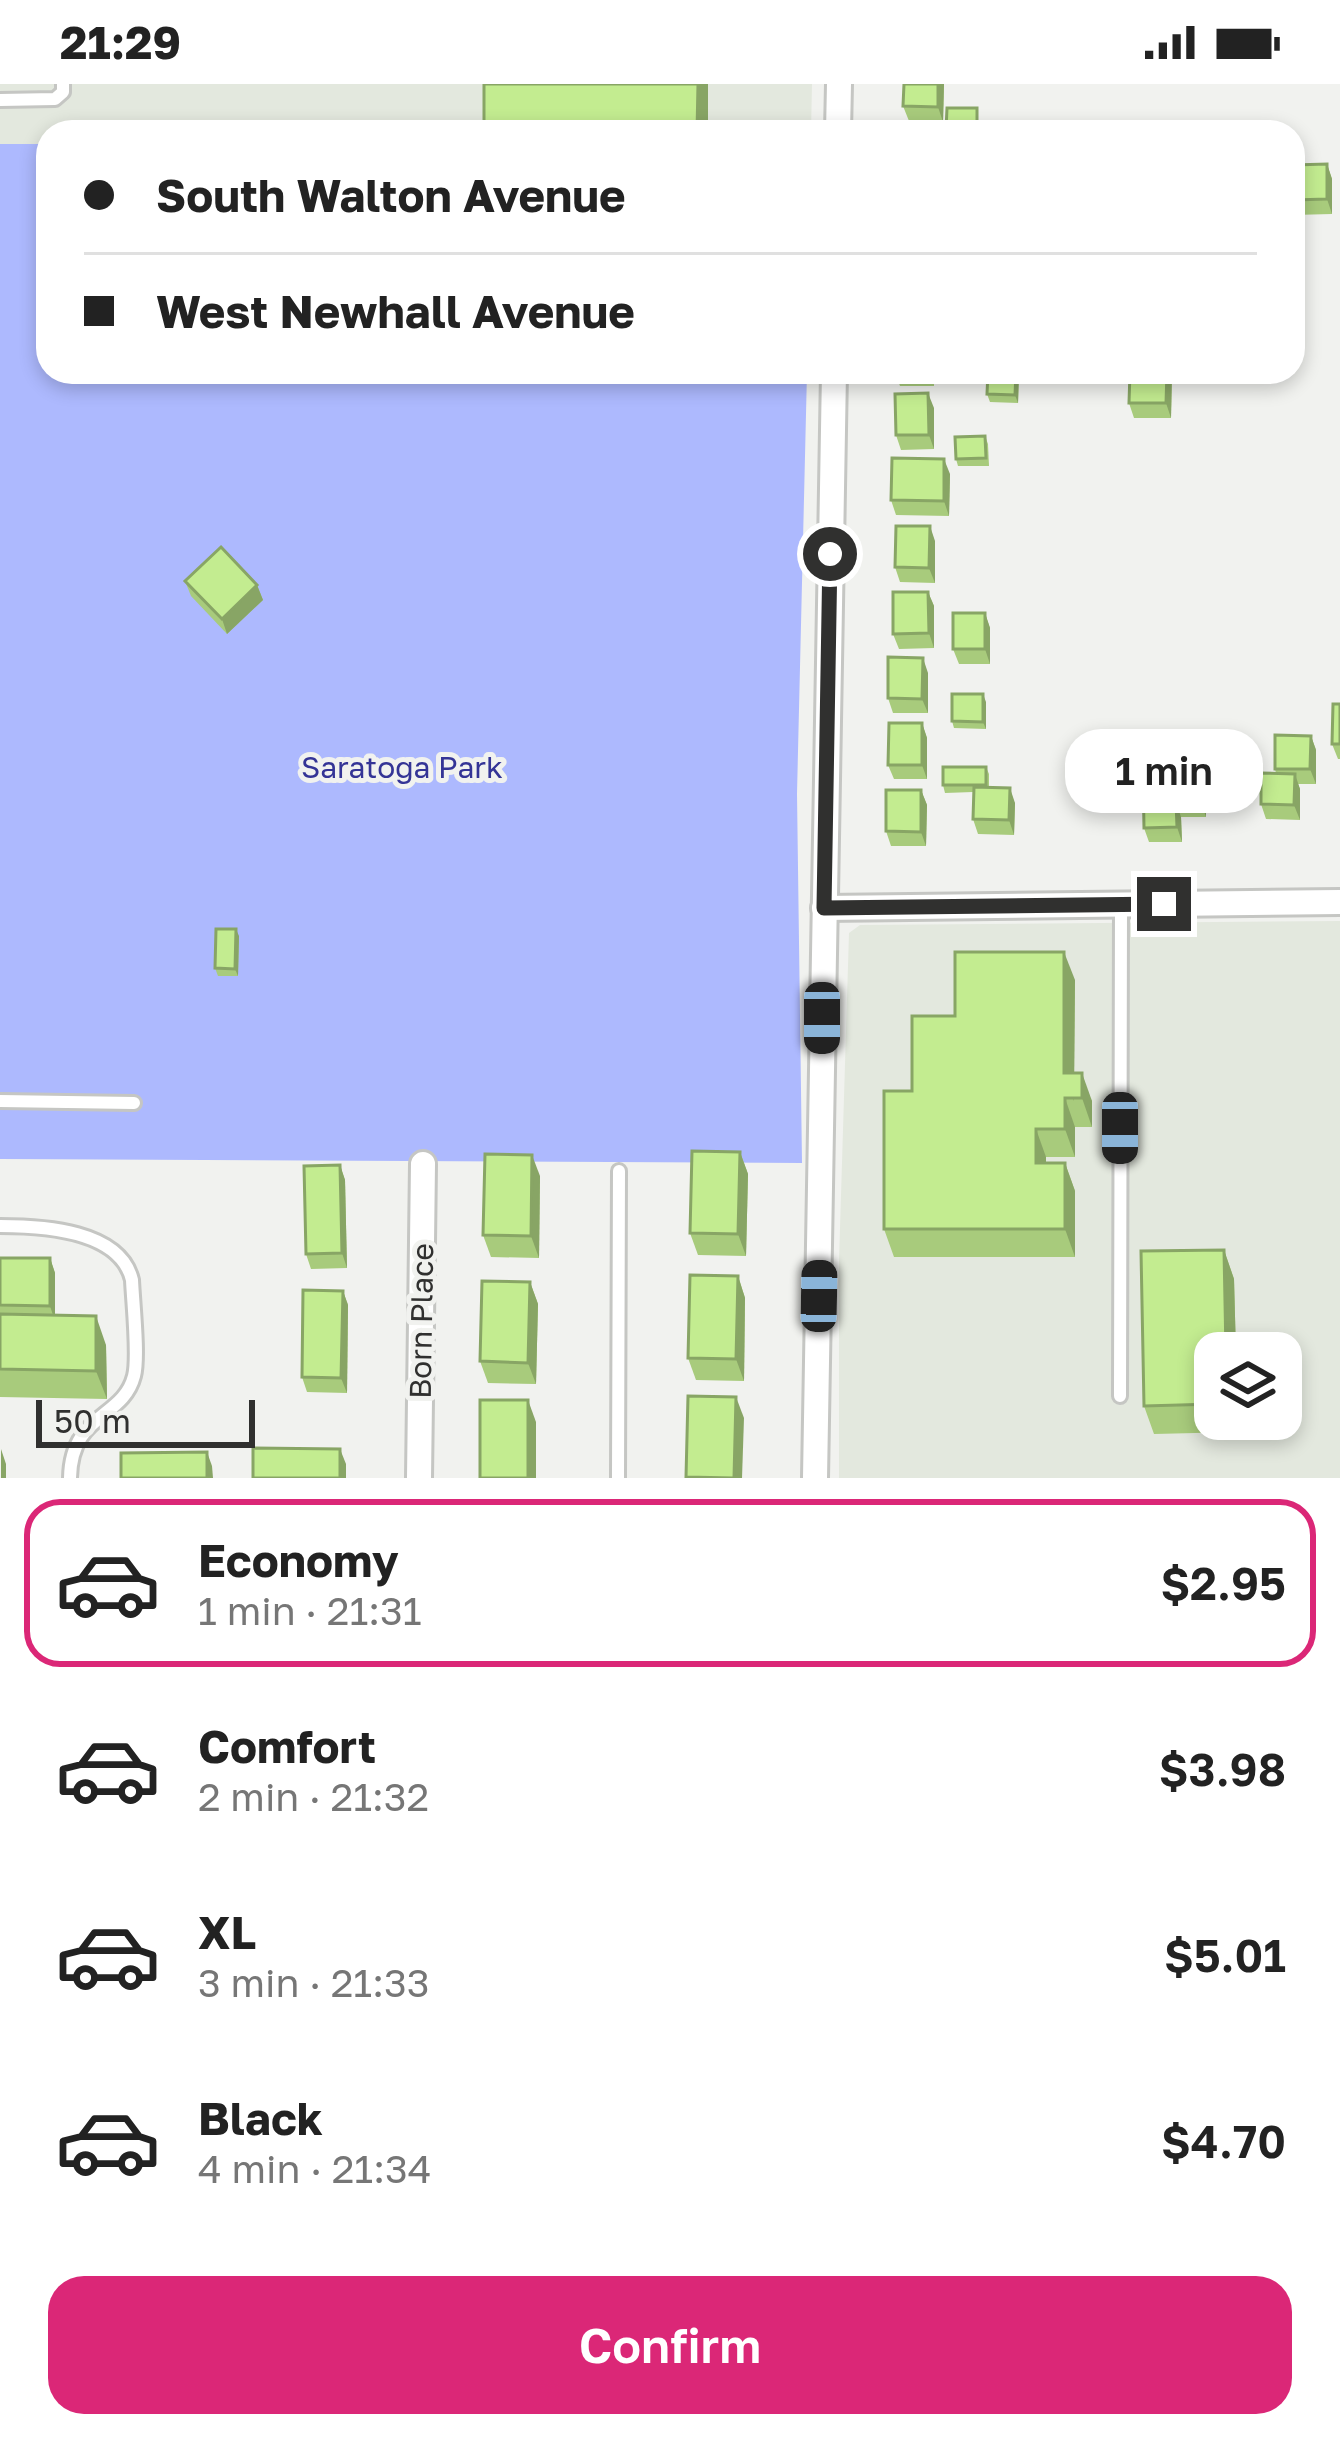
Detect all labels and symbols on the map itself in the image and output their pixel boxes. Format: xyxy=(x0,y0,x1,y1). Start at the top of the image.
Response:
route start xyxy=(803,527,857,581)
callout: 1 min xyxy=(1065,730,1263,814)
park label: Saratoga Park xyxy=(301,749,503,785)
route end xyxy=(1137,877,1191,931)
car xyxy=(804,982,840,1054)
car xyxy=(1102,1092,1138,1164)
street label: Born Place xyxy=(402,1243,440,1399)
car xyxy=(800,1260,838,1332)
scale bar xyxy=(36,1394,255,1447)

